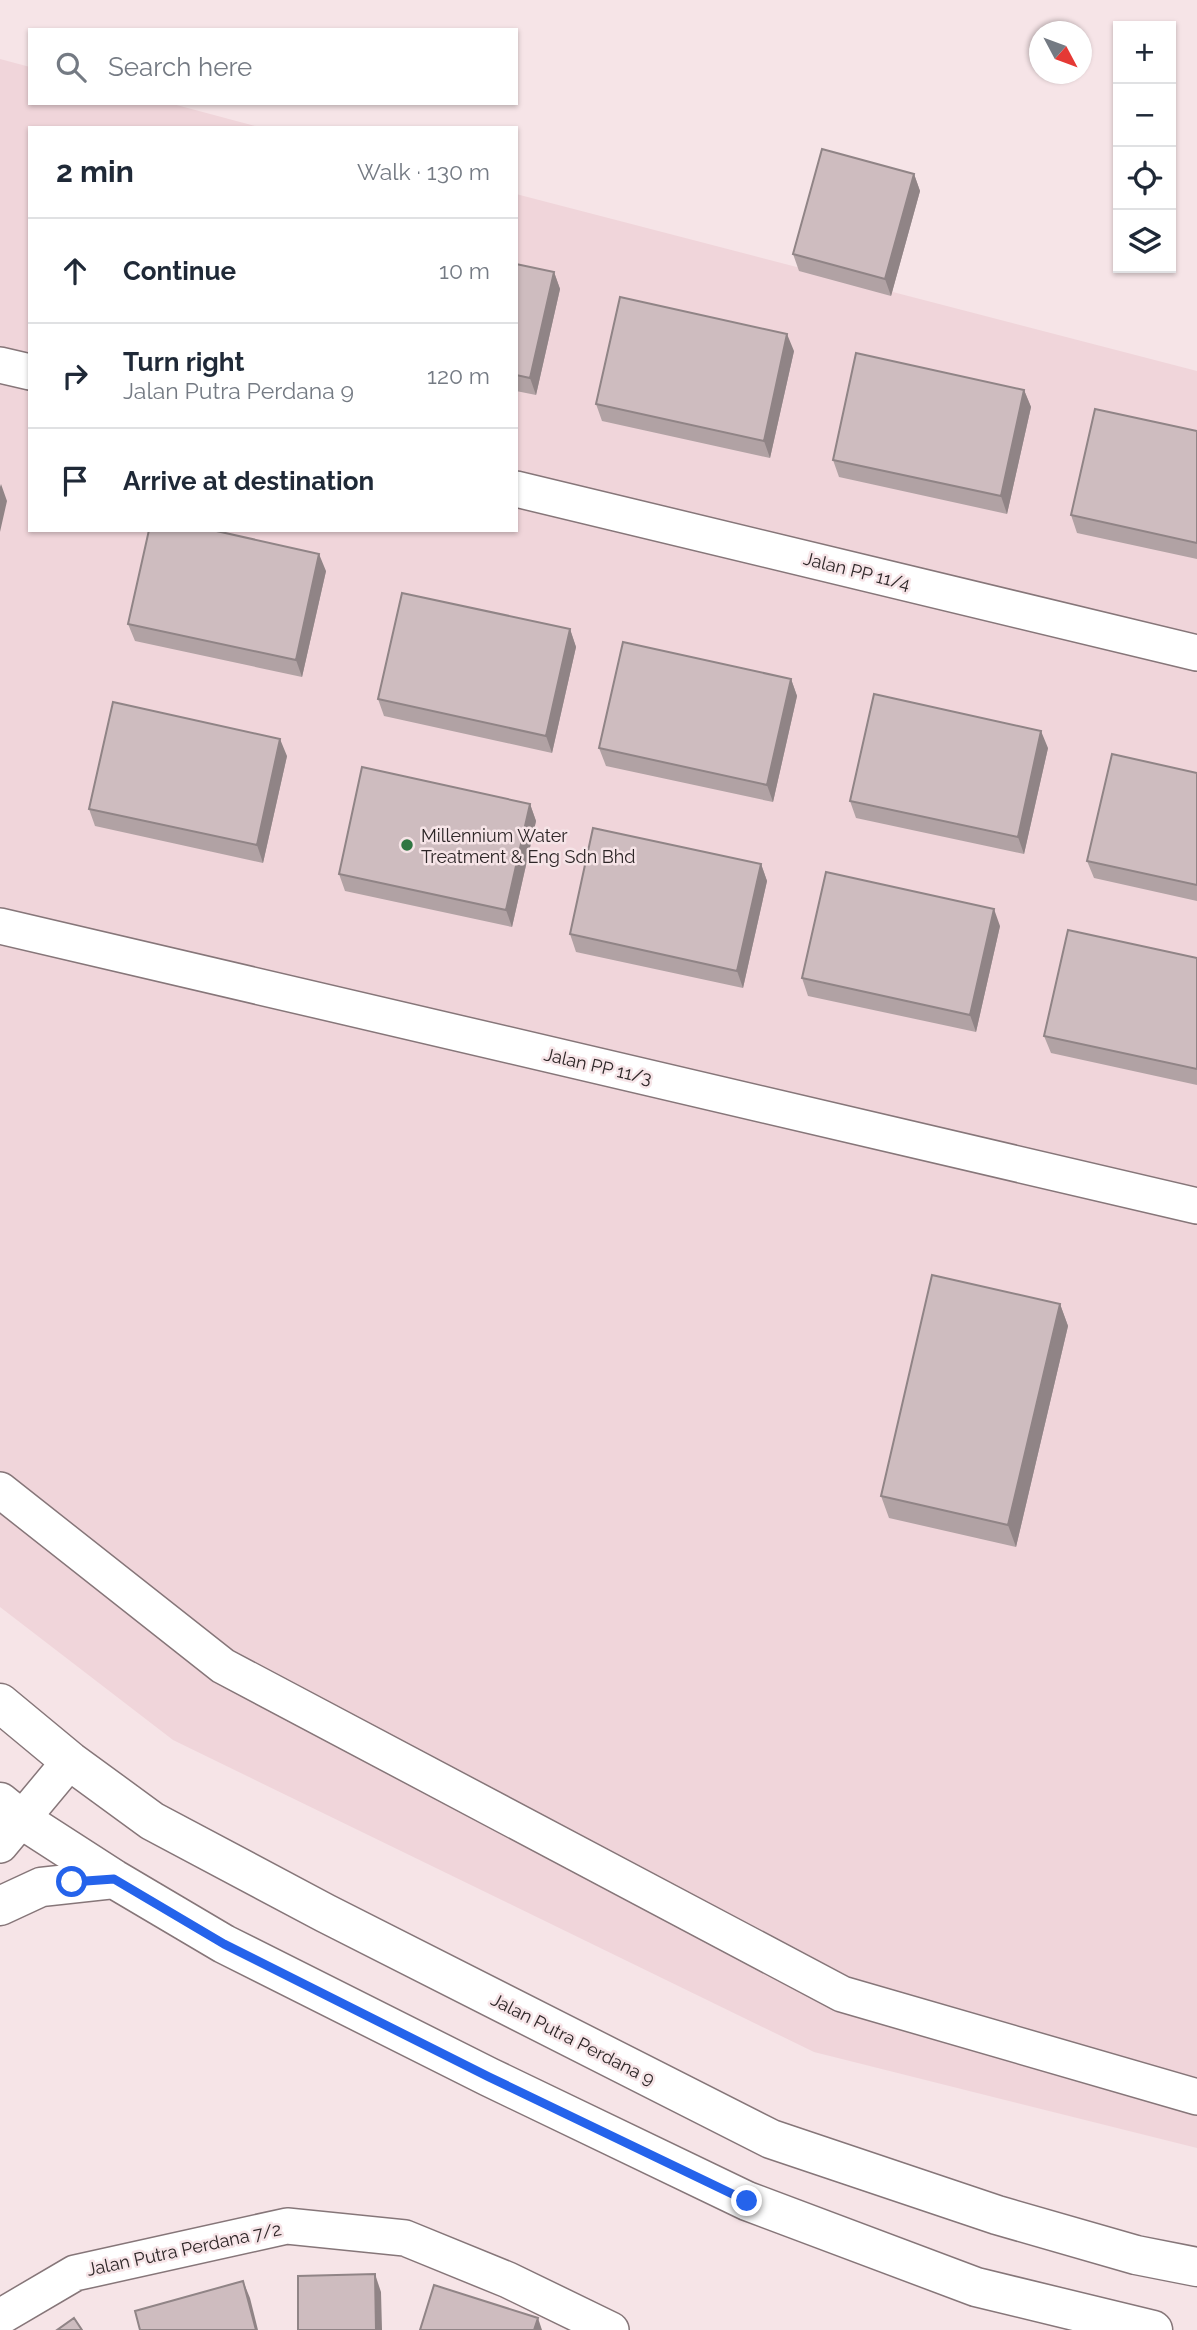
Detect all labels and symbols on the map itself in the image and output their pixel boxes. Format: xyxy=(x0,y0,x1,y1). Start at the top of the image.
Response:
north arrow xyxy=(1029,21,1092,84)
street label: Jalan PP 11/4 xyxy=(802,548,913,594)
place label: Millennium Water Treatment & Eng Sdn Bhd xyxy=(421,825,635,867)
marker: Millennium Water Treatment & Eng Sdn Bhd xyxy=(399,837,415,853)
street label: Jalan PP 11/3 xyxy=(542,1043,654,1089)
route start xyxy=(56,1866,87,1897)
street label: Jalan Putra Perdana 9 xyxy=(488,1989,658,2089)
route end xyxy=(731,2185,762,2216)
street label: Jalan Putra Perdana 7/2 xyxy=(85,2218,283,2280)

